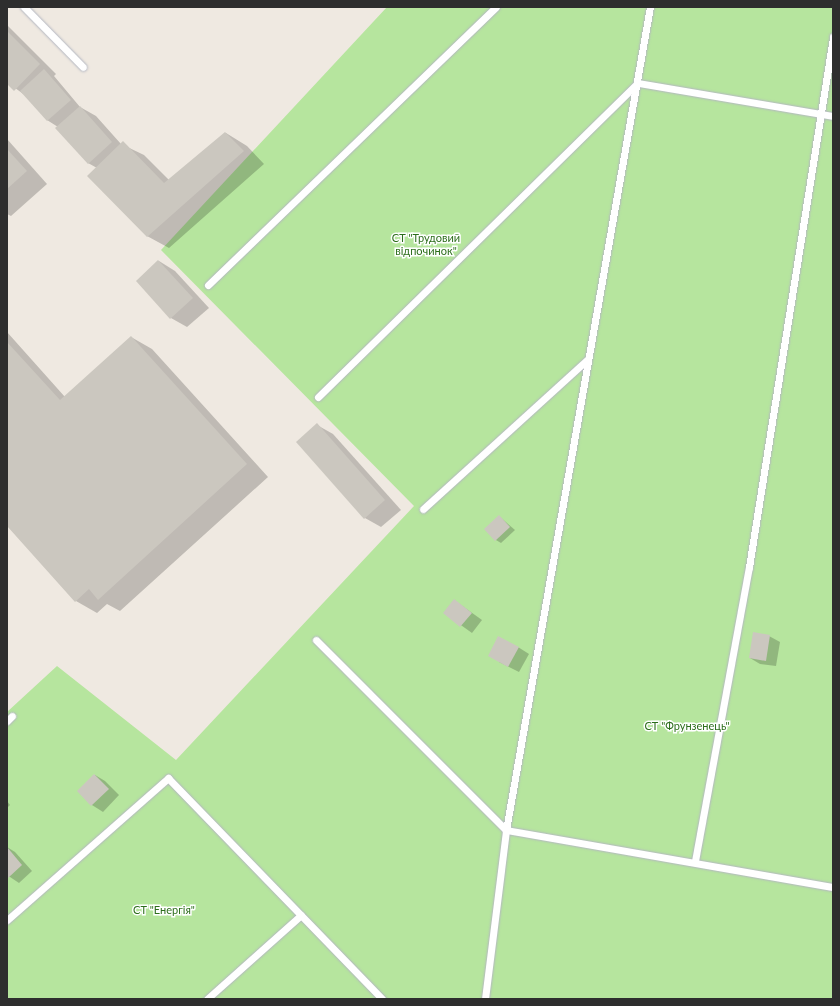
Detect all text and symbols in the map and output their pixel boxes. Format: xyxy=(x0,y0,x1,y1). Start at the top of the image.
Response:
park label: СТ "Трудовий відпочинок" xyxy=(392,232,460,258)
park label: СТ "Фрунзенець" xyxy=(644,719,730,733)
park label: СТ "Енергія" xyxy=(133,903,195,917)

